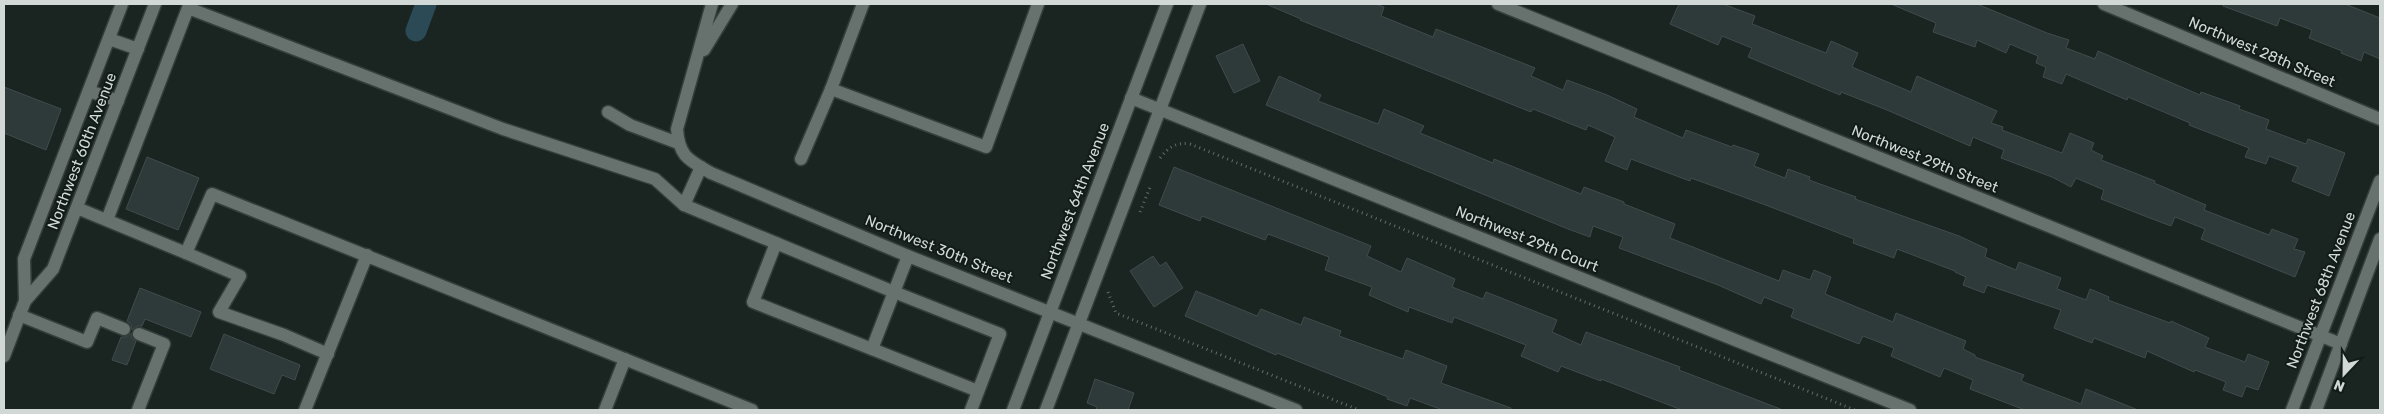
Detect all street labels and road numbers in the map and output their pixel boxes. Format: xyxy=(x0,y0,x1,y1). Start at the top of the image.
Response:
street label: Northwest 28th Street xyxy=(2186,13,2338,91)
street label: Northwest 60th Avenue xyxy=(44,70,120,232)
street label: Northwest 64th Avenue xyxy=(1037,120,1113,282)
street label: Northwest 29th Street xyxy=(1849,121,2001,197)
street label: Northwest 29th Court xyxy=(1453,202,1601,276)
street label: Northwest 68th Avenue xyxy=(2283,209,2359,371)
street label: Northwest 30th Street xyxy=(863,211,1016,287)

